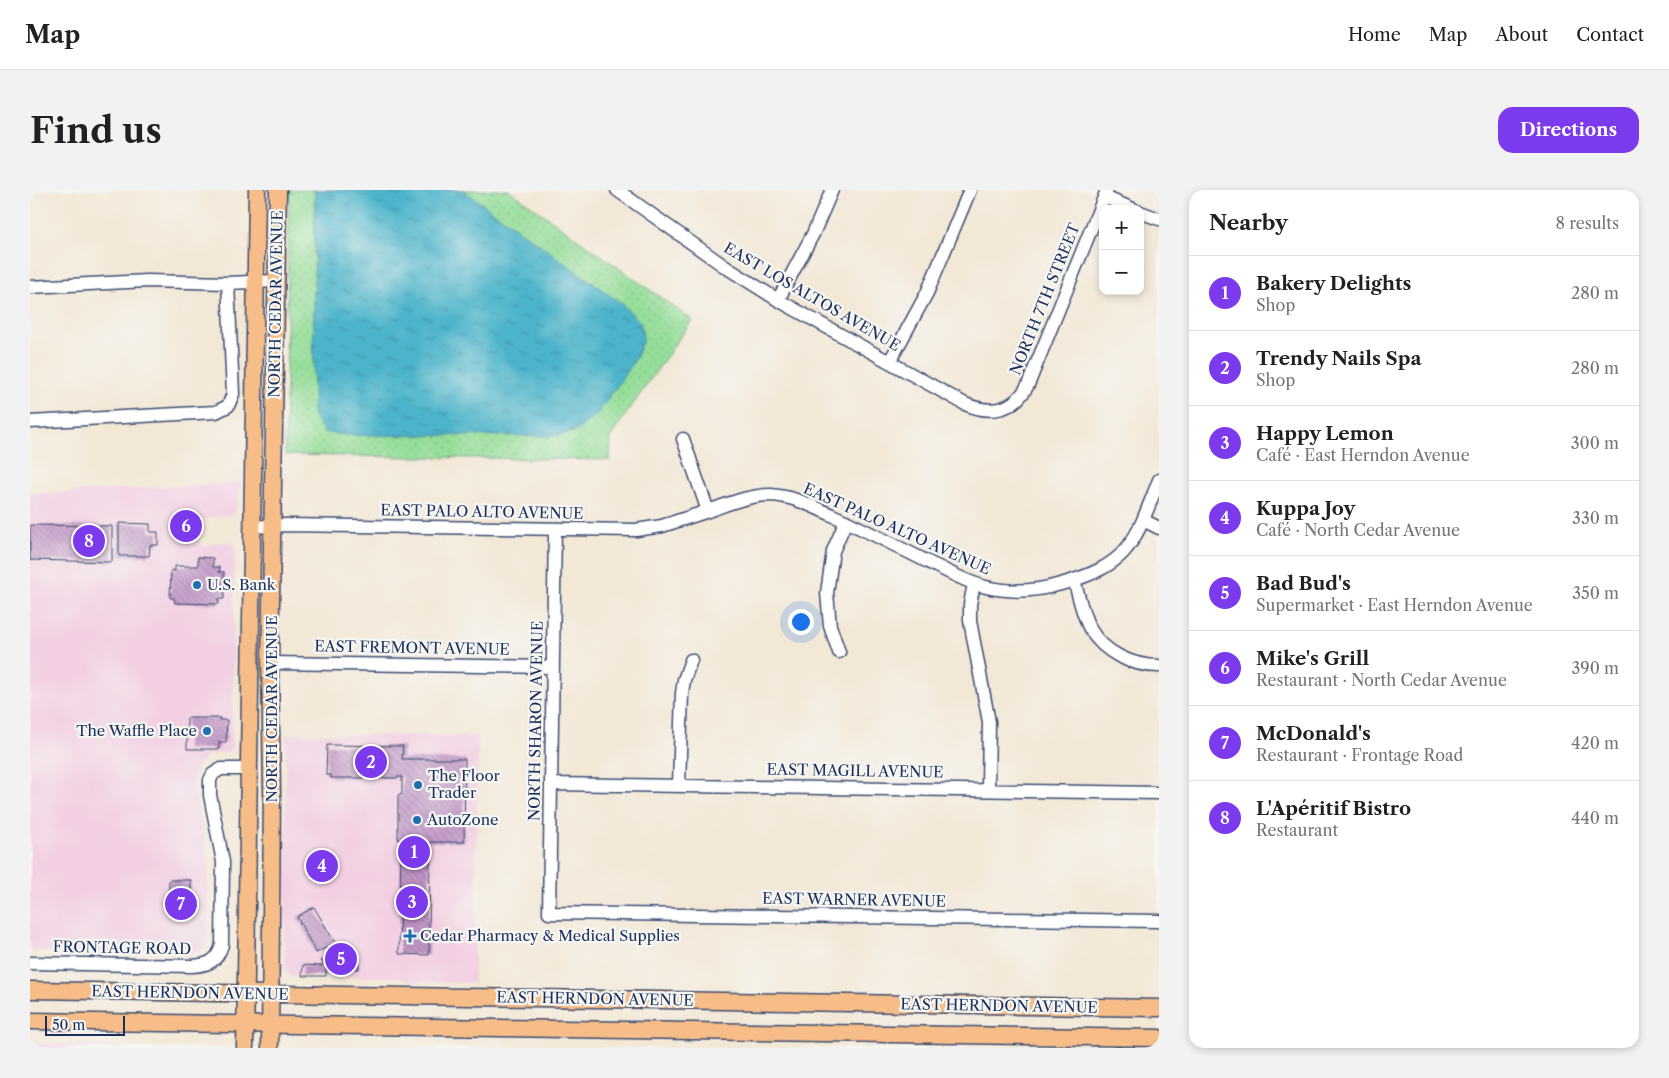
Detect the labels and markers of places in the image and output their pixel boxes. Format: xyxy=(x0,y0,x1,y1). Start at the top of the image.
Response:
pin: 6 xyxy=(170,507,202,545)
pin: 8 xyxy=(73,522,105,560)
place label: U.S. Bank xyxy=(207,575,277,594)
marker: U.S. Bank xyxy=(191,579,203,591)
place label: The Waffle Place xyxy=(76,721,197,740)
marker: The Waffle Place xyxy=(201,725,213,737)
pin: 2 xyxy=(355,743,387,781)
place label: The Floor Trader xyxy=(428,766,501,802)
marker: The Floor Trader xyxy=(412,779,424,791)
place label: AutoZone xyxy=(426,810,498,829)
marker: AutoZone xyxy=(411,814,423,826)
pin: 1 xyxy=(398,833,430,871)
pin: 4 xyxy=(306,847,338,885)
pin: 3 xyxy=(396,883,428,921)
pin: 7 xyxy=(165,885,197,923)
place label: Cedar Pharmacy & Medical Supplies xyxy=(420,926,680,945)
marker: Cedar Pharmacy & Medical Supplies xyxy=(404,930,416,942)
pin: 5 xyxy=(325,940,357,978)

